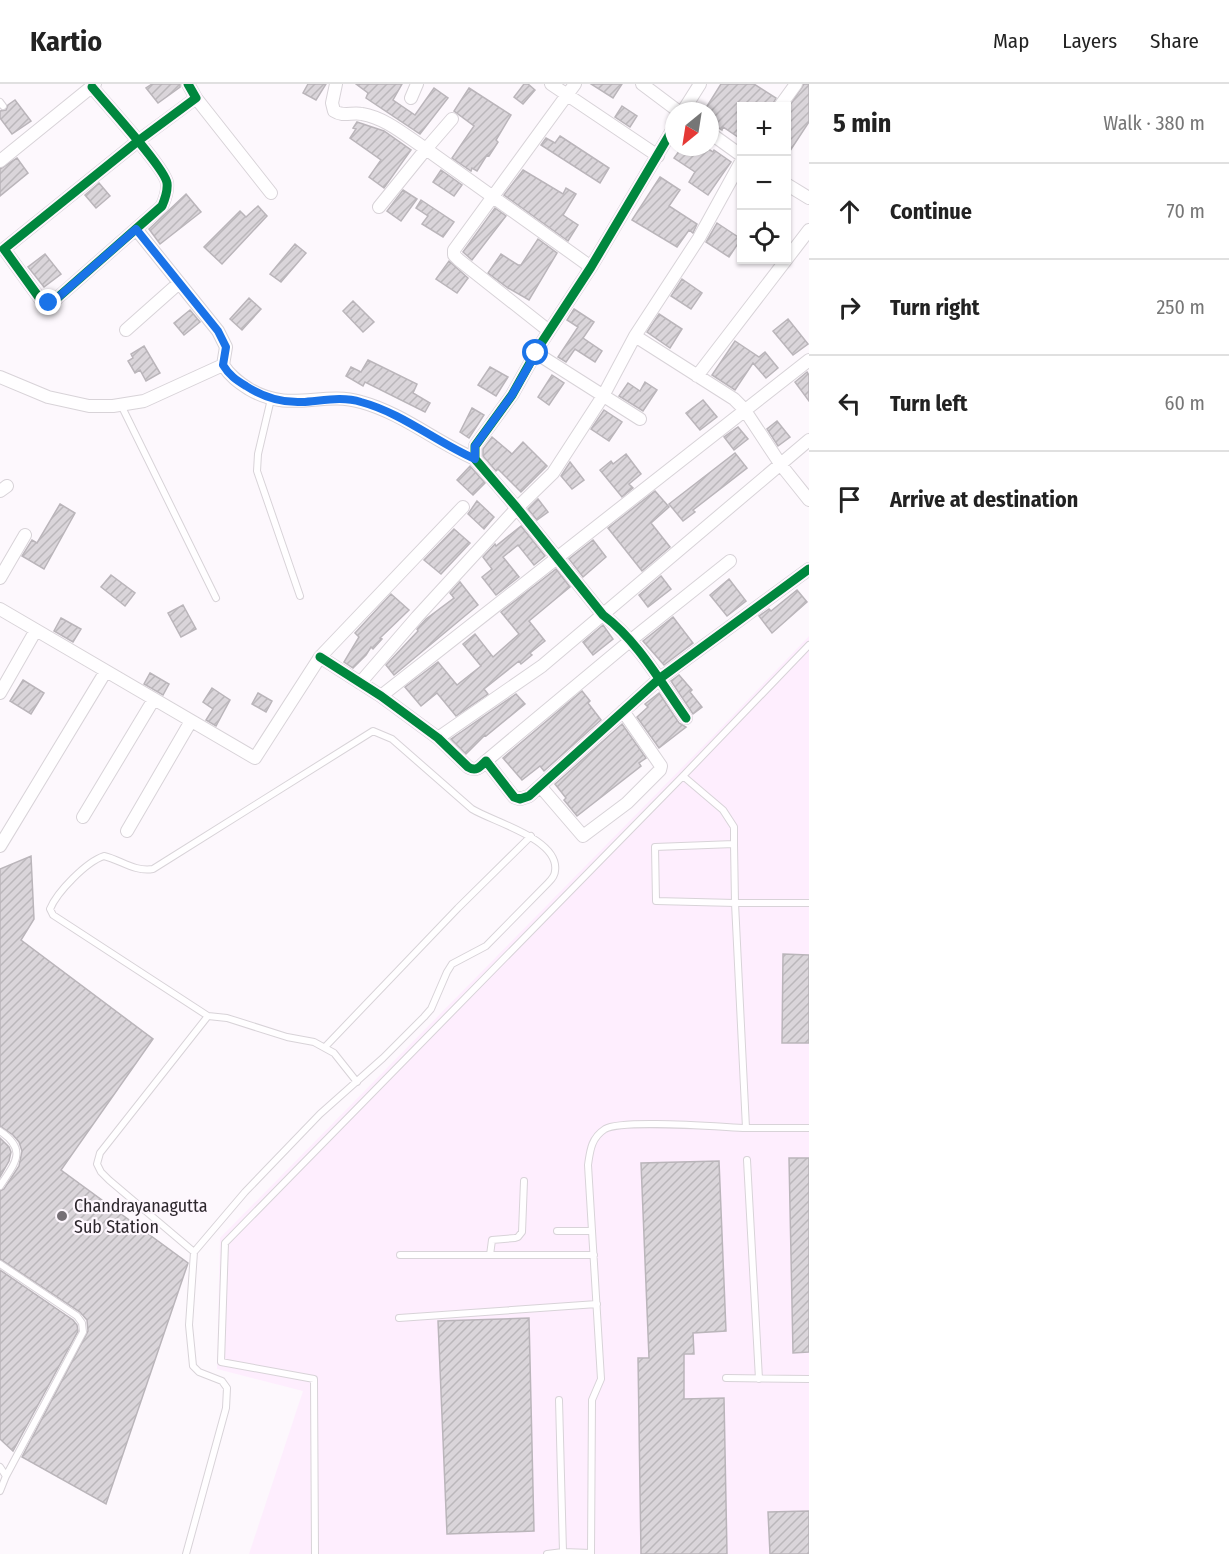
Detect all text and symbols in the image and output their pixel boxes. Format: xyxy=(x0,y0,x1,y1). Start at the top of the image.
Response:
text: Kartio xyxy=(30,25,102,58)
text: Map xyxy=(993,28,1029,54)
text: Layers xyxy=(1062,28,1117,54)
text: Share xyxy=(1150,28,1199,54)
north arrow xyxy=(665,102,719,156)
map controls xyxy=(737,102,791,264)
button: + xyxy=(737,102,791,156)
text: 5 min xyxy=(833,108,891,139)
text: Walk · 380 m xyxy=(1103,111,1205,135)
button: − xyxy=(737,156,791,210)
icon: ahead xyxy=(833,195,866,228)
text: Continue xyxy=(890,198,972,225)
text: 70 m xyxy=(1167,199,1205,223)
button: locate xyxy=(737,210,791,264)
route end xyxy=(35,289,61,315)
icon: right xyxy=(833,291,866,324)
text: Turn right xyxy=(890,294,979,321)
text: 250 m xyxy=(1157,295,1205,319)
route start xyxy=(522,339,548,365)
icon: left xyxy=(833,387,866,420)
text: Turn left xyxy=(890,390,968,417)
text: 60 m xyxy=(1165,391,1205,415)
icon: arrive xyxy=(833,483,866,516)
text: Arrive at destination xyxy=(890,486,1078,513)
place label: Chandrayanagutta Sub Station xyxy=(74,1195,208,1238)
marker: Chandrayanagutta Sub Station xyxy=(55,1209,69,1223)

